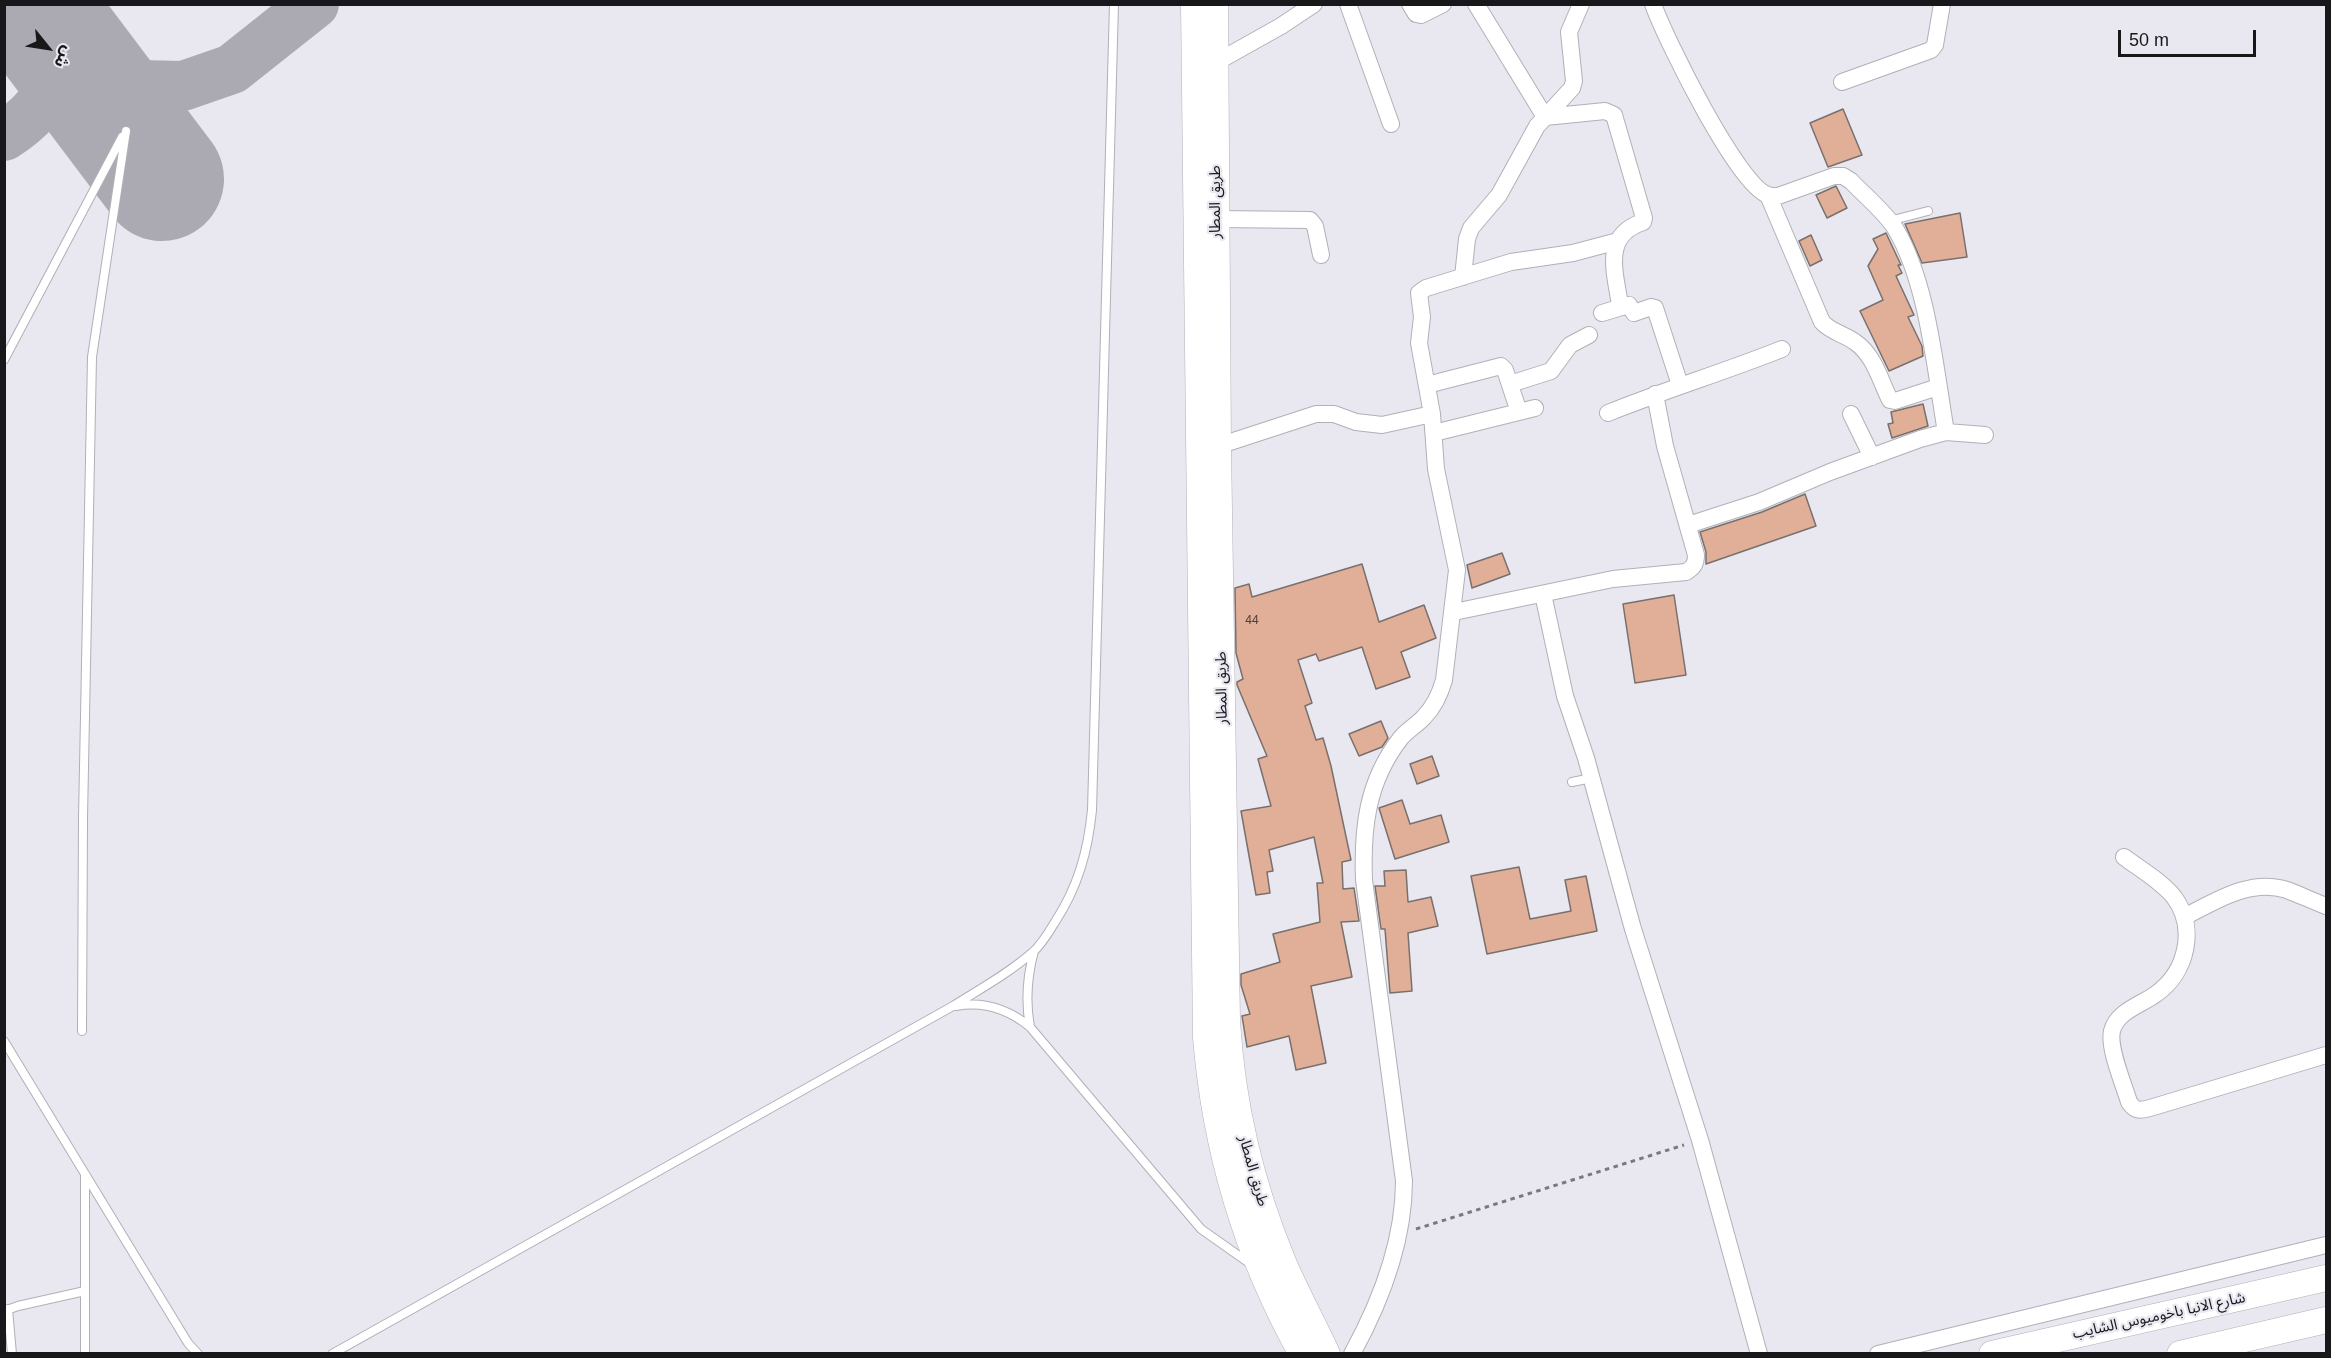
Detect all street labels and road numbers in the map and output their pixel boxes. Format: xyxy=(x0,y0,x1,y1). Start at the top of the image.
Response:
street label: طريق المطار xyxy=(1207,165,1225,239)
street label: طريق المطار xyxy=(1212,651,1232,725)
street label: طريق المطار xyxy=(1234,1133,1272,1209)
street label: شارع الانبا باخوميوس الشايب xyxy=(2071,1289,2247,1343)

